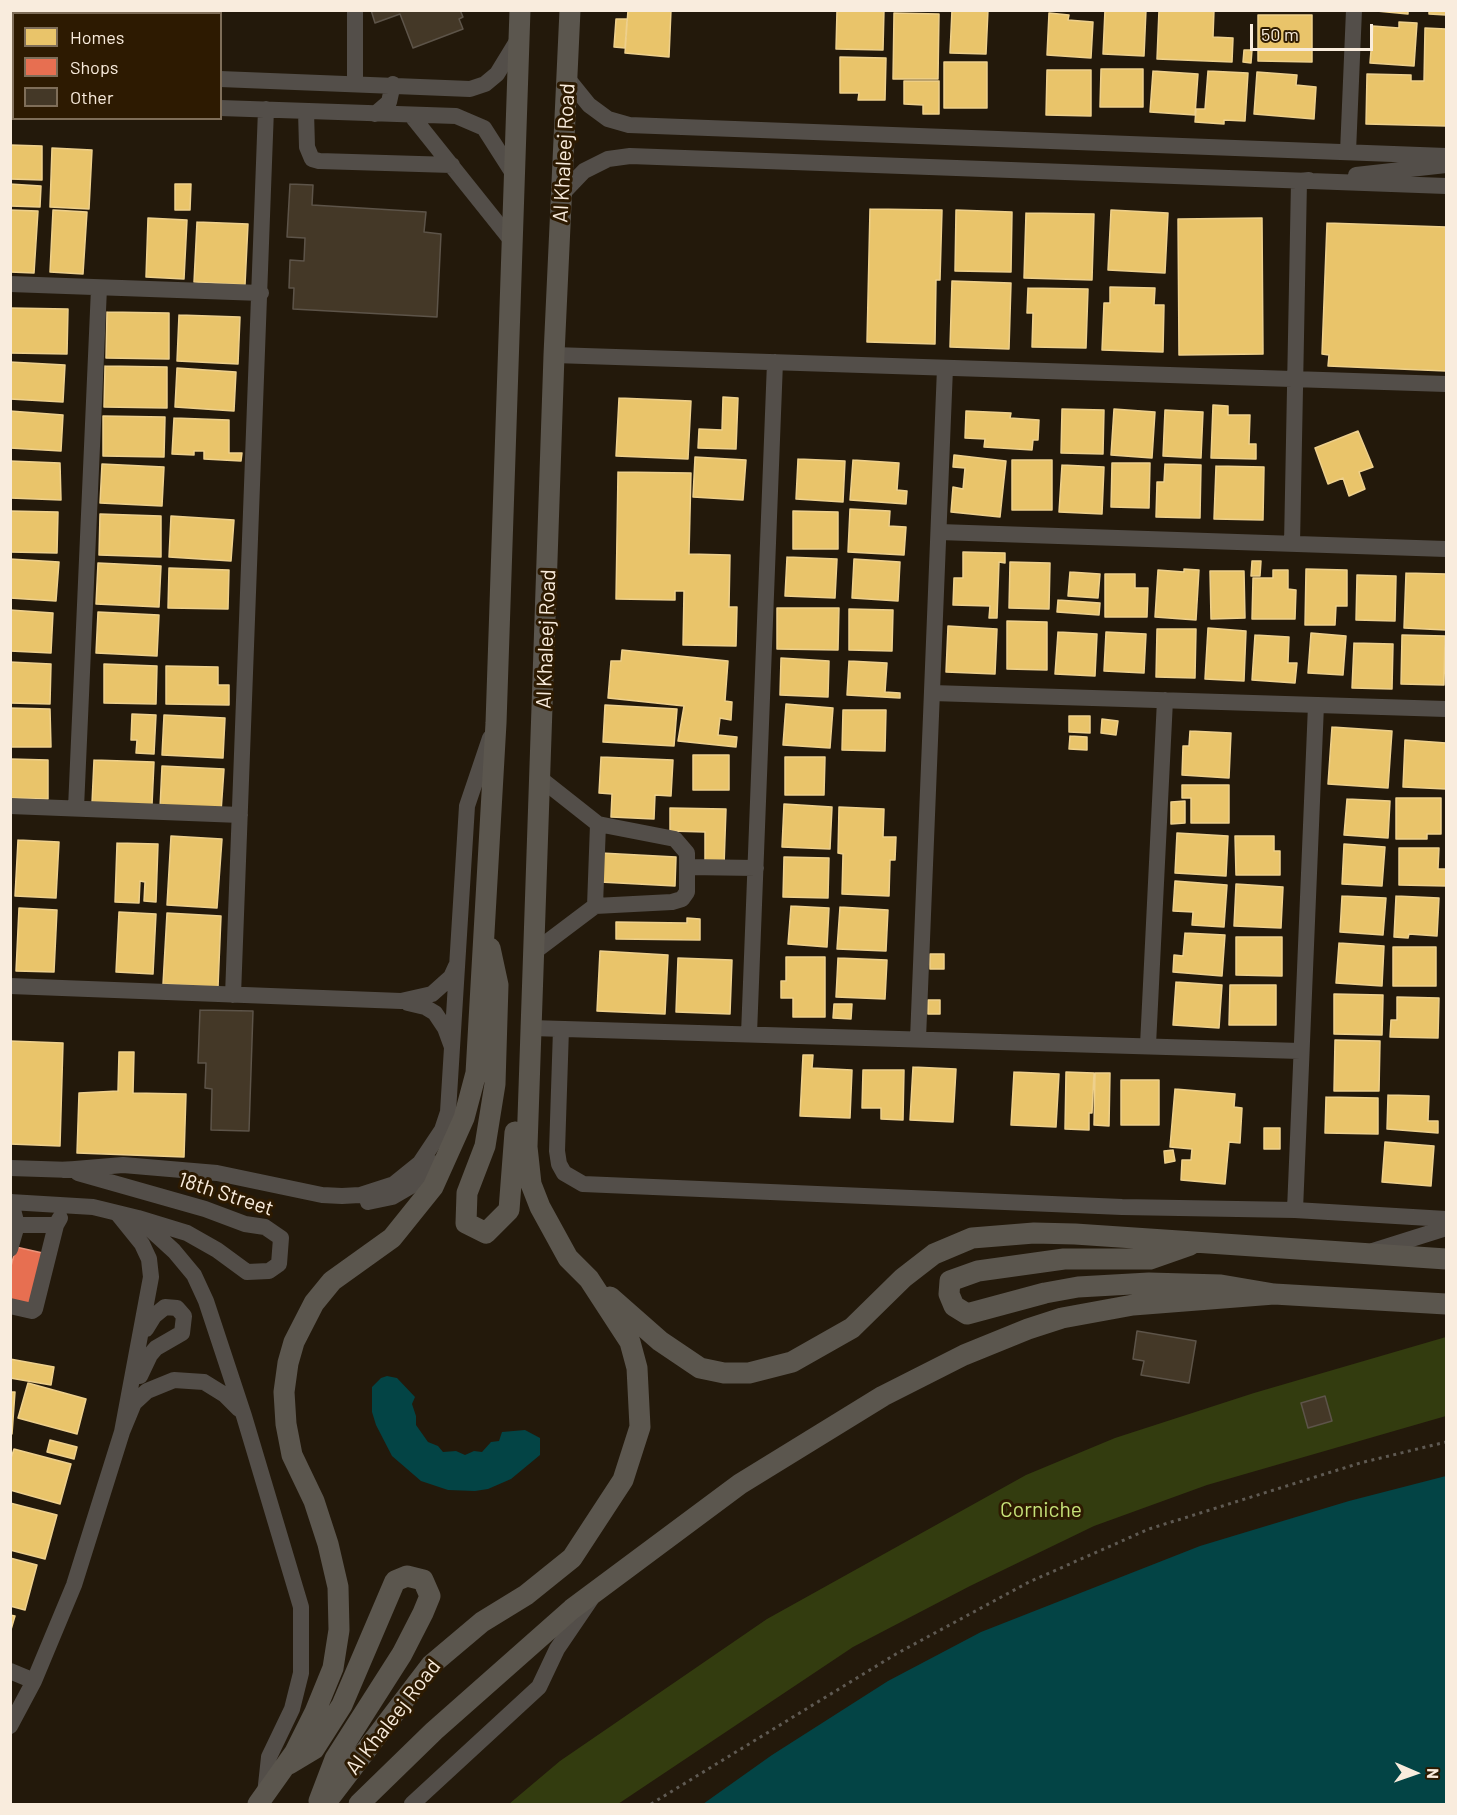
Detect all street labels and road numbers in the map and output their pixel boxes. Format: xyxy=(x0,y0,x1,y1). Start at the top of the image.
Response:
street label: Al Khaleej Road xyxy=(548,83,580,223)
street label: Al Khaleej Road xyxy=(531,569,561,709)
street label: 18th Street xyxy=(175,1167,277,1221)
street label: Al Khaleej Road xyxy=(340,1654,446,1780)

